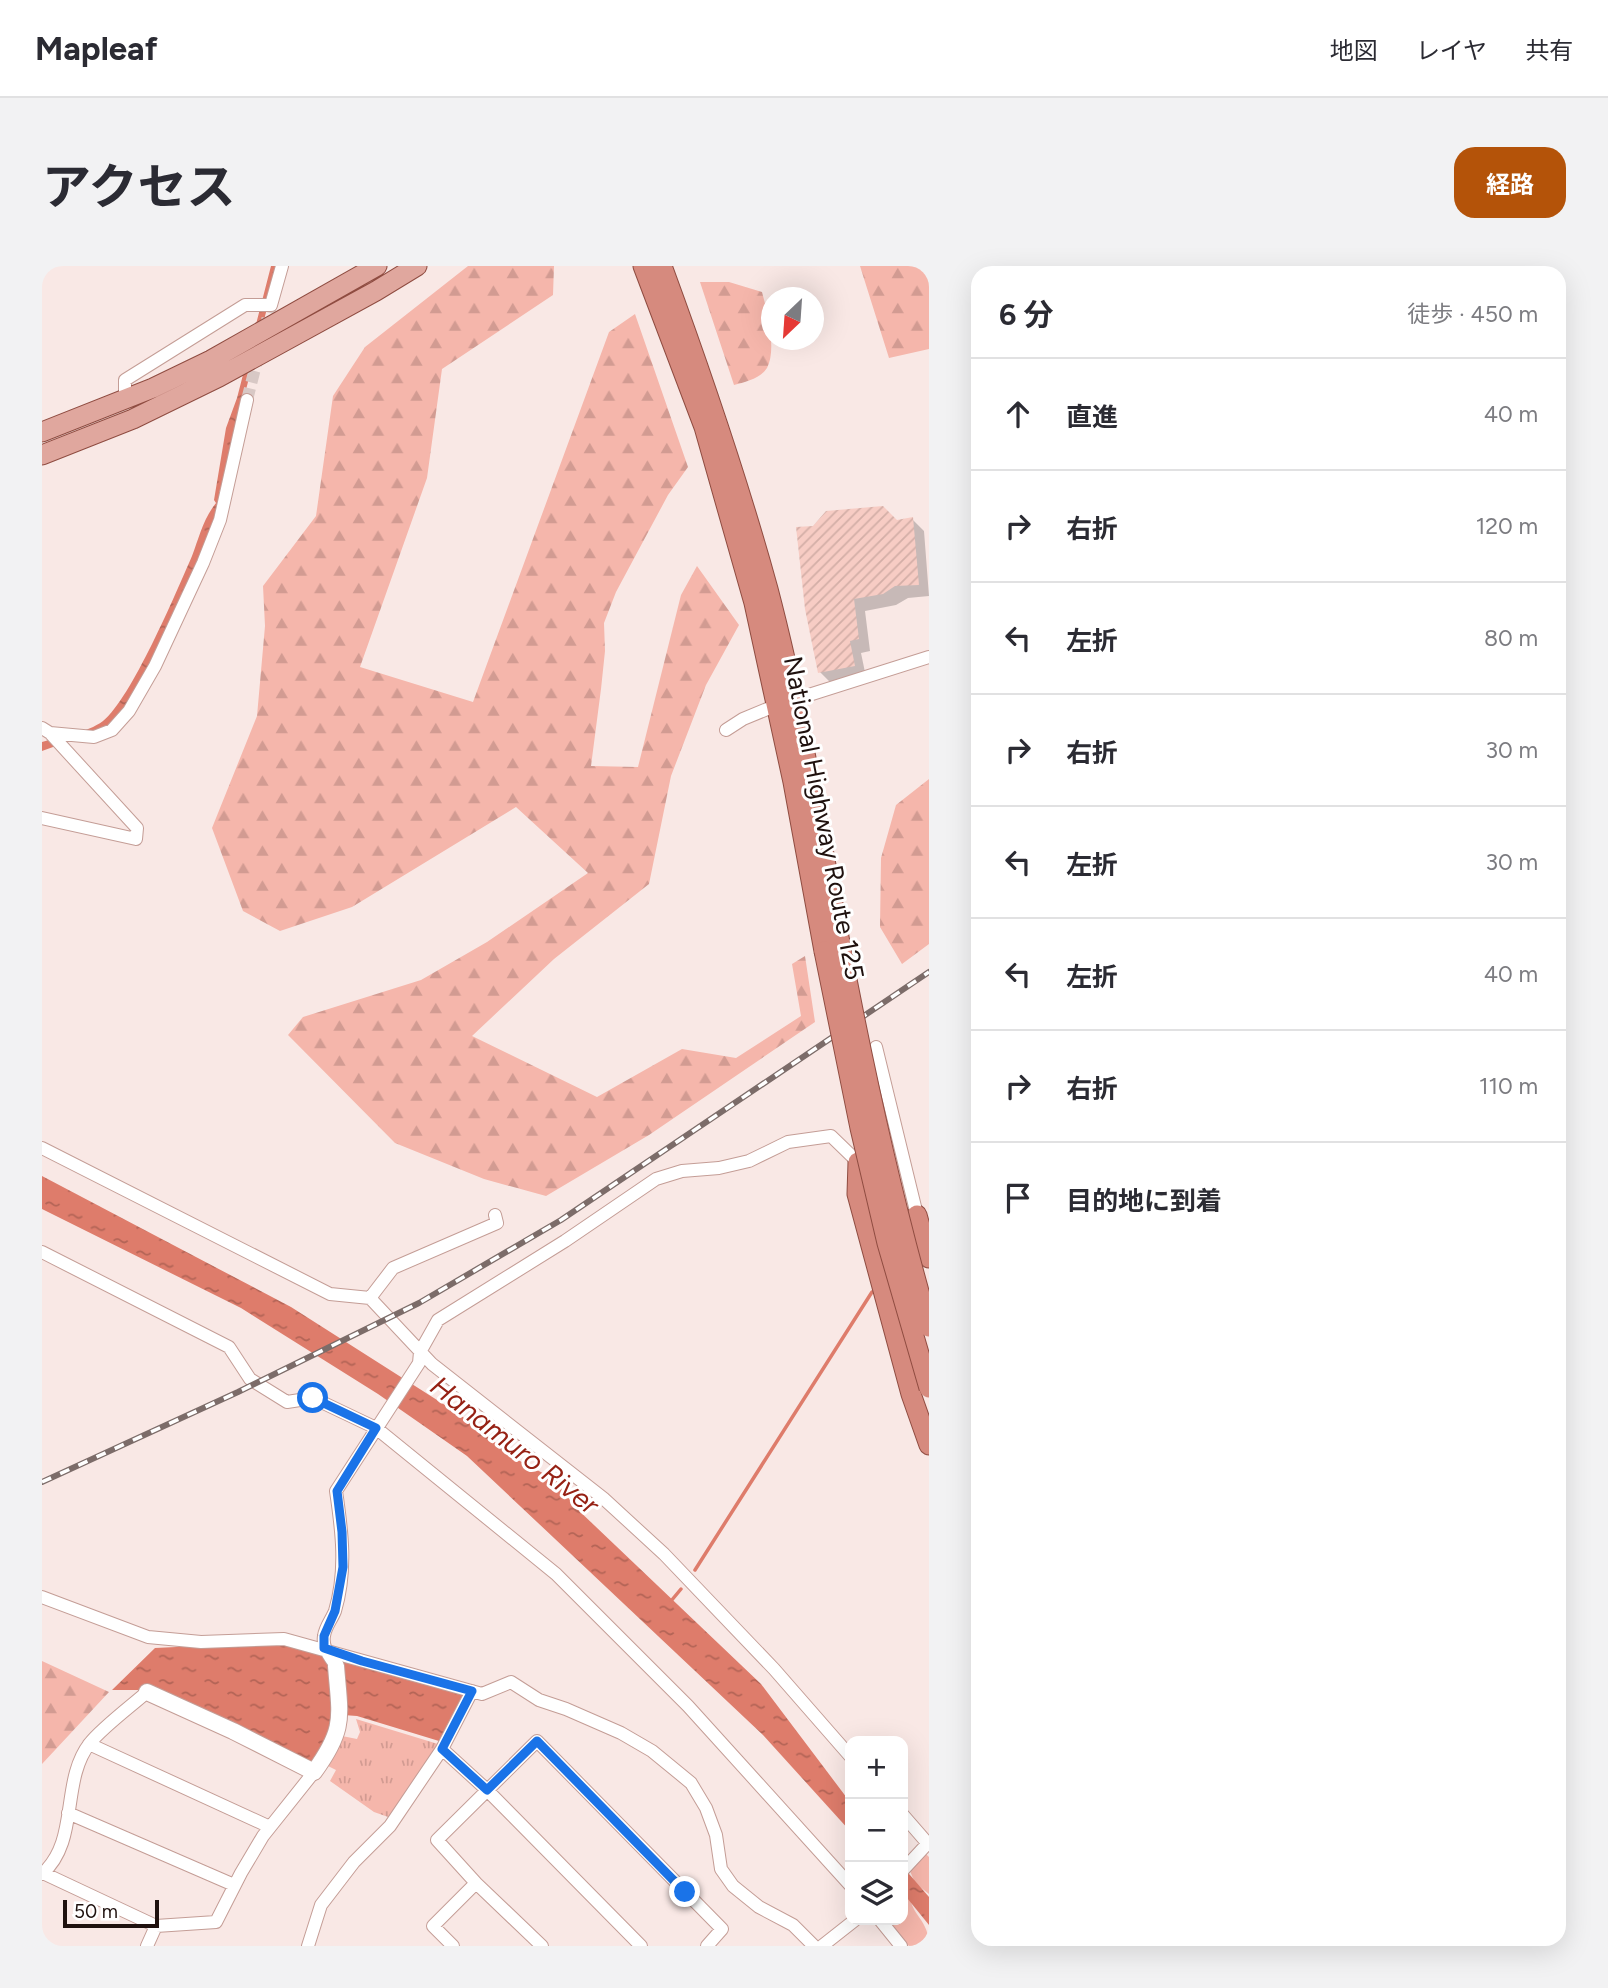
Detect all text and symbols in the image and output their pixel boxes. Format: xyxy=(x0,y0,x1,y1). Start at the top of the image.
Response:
text: Mapleaf xyxy=(35,29,158,68)
text: 地図 xyxy=(1330,36,1378,65)
text: レイヤ xyxy=(1416,36,1487,65)
text: 共有 xyxy=(1525,36,1573,65)
button: 経路 xyxy=(1454,147,1566,218)
text: アクセス xyxy=(42,157,236,216)
north arrow xyxy=(761,287,824,350)
text: 6 分 xyxy=(999,296,1054,333)
text: 徒歩 · 450 m xyxy=(1407,300,1538,328)
icon: ahead xyxy=(999,395,1037,433)
text: 40 m xyxy=(1484,400,1538,428)
text: 直進 xyxy=(1066,401,1118,433)
icon: right xyxy=(999,507,1037,545)
text: 120 m xyxy=(1476,512,1538,540)
text: 右折 xyxy=(1066,513,1118,545)
icon: left xyxy=(999,619,1037,657)
text: 80 m xyxy=(1484,624,1538,652)
text: 左折 xyxy=(1066,625,1118,657)
street label: National Highway Route 125 xyxy=(777,653,871,983)
icon: right xyxy=(999,731,1037,769)
text: 30 m xyxy=(1485,736,1538,764)
text: 右折 xyxy=(1066,737,1118,769)
icon: left xyxy=(999,843,1037,881)
text: 30 m xyxy=(1485,848,1538,876)
text: 左折 xyxy=(1066,849,1118,881)
icon: left xyxy=(999,955,1037,993)
text: 40 m xyxy=(1484,960,1538,988)
text: 左折 xyxy=(1066,961,1118,993)
icon: right xyxy=(999,1067,1037,1105)
text: 110 m xyxy=(1479,1072,1538,1100)
text: 右折 xyxy=(1066,1073,1118,1105)
icon: arrive xyxy=(999,1179,1037,1217)
text: 目的地に到着 xyxy=(1066,1185,1222,1217)
water label: Hanamuro River xyxy=(424,1369,607,1522)
route start xyxy=(297,1382,328,1413)
map controls xyxy=(845,1736,908,1925)
button: + xyxy=(845,1736,908,1799)
button: − xyxy=(845,1799,908,1862)
button: layers xyxy=(845,1862,908,1925)
route end xyxy=(669,1876,700,1907)
scale bar xyxy=(63,1897,159,1929)
text: 50 m xyxy=(74,1900,118,1923)

